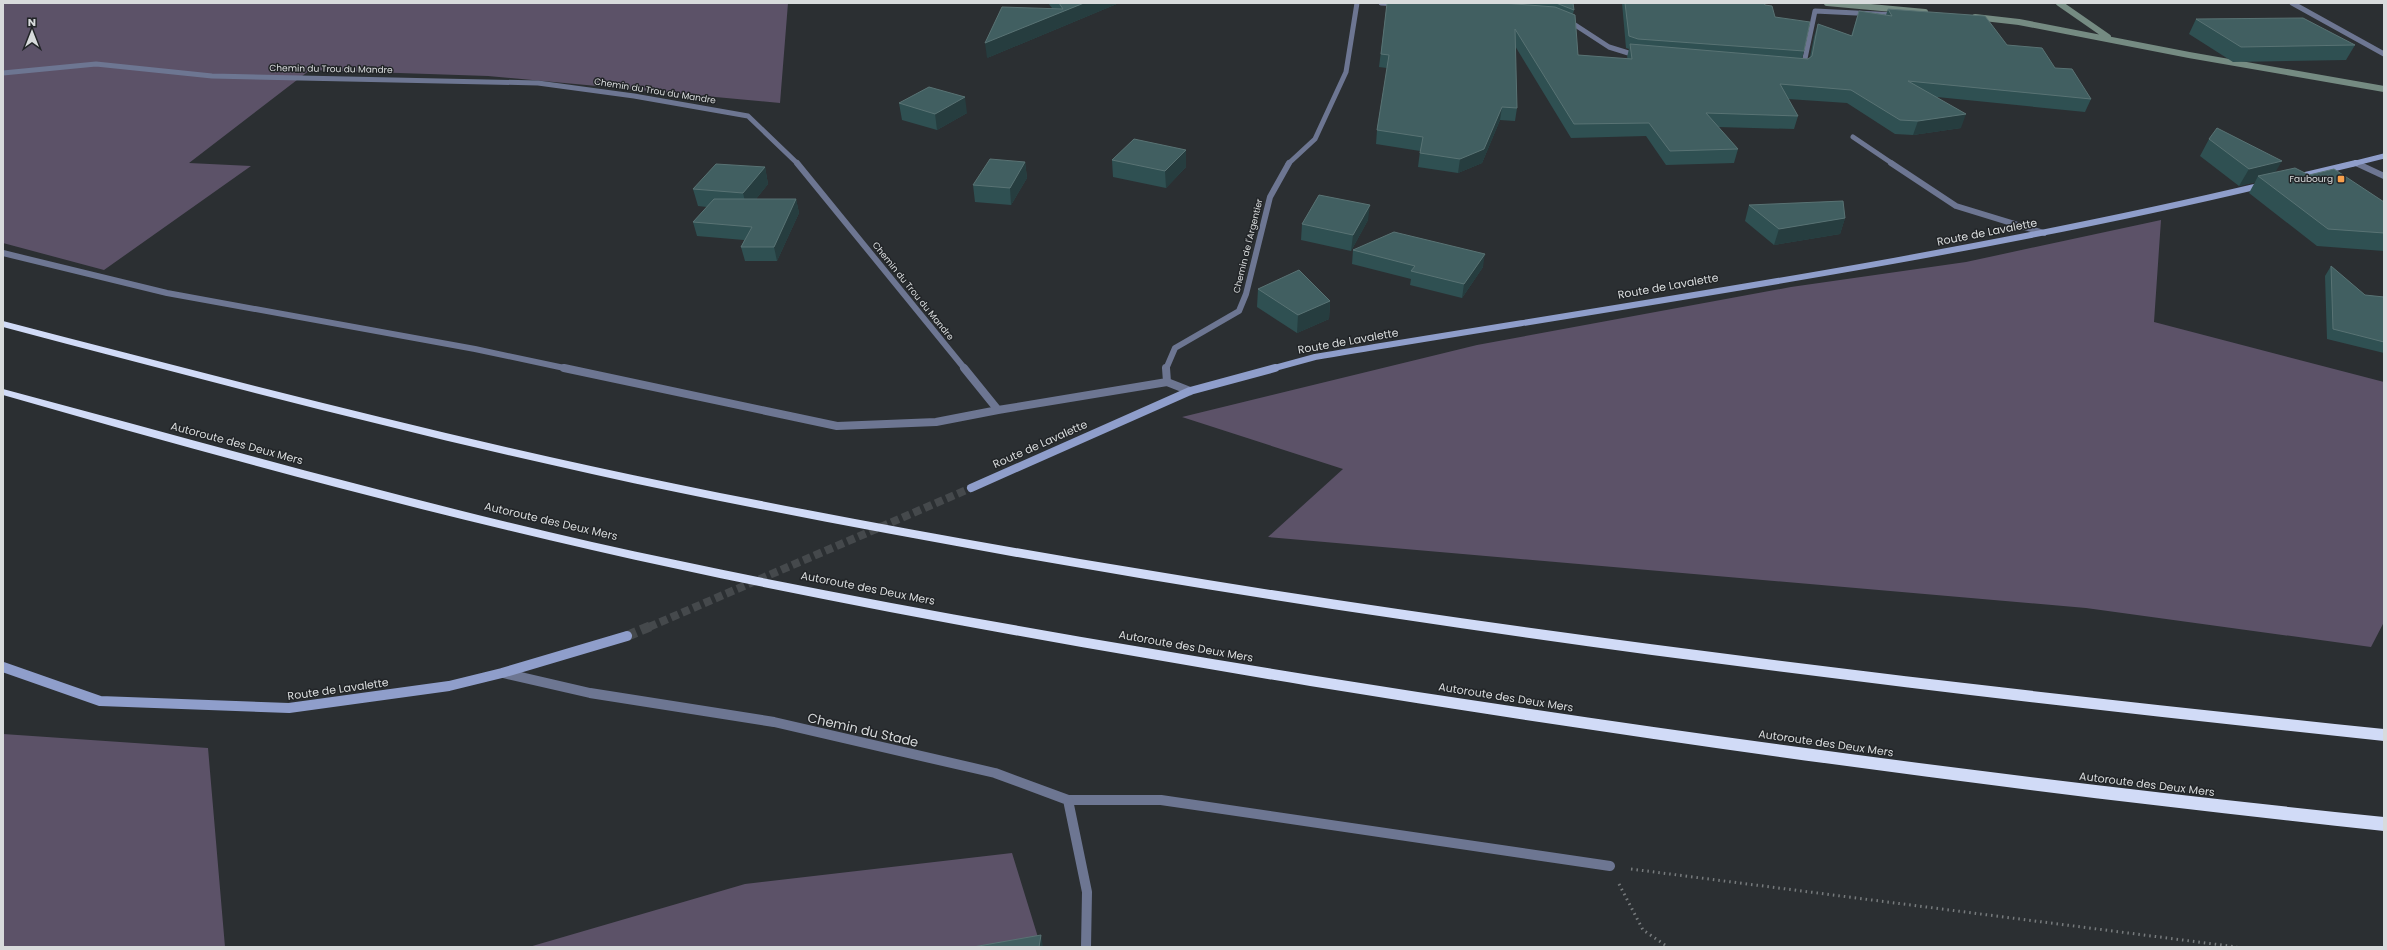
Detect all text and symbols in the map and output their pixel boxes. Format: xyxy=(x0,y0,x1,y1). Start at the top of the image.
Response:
north arrow xyxy=(12,12,52,52)
text: N xyxy=(28,14,36,30)
street label: Chemin du Trou du Mandre xyxy=(269,62,393,76)
street label: Chemin du Trou du Mandre xyxy=(593,75,717,107)
place label: Faubourg xyxy=(2290,173,2333,185)
marker: Faubourg xyxy=(2336,174,2346,184)
street label: Chemin de l'Argentier xyxy=(1230,197,1266,294)
street label: Route de Lavalette xyxy=(1935,214,2039,250)
street label: Chemin du Trou du Mandre xyxy=(870,239,957,343)
street label: Route de Lavalette xyxy=(1616,269,1720,303)
street label: Route de Lavalette xyxy=(1296,324,1400,358)
street label: Route de Lavalette xyxy=(990,416,1090,472)
street label: Autoroute des Deux Mers xyxy=(169,418,305,468)
street label: Autoroute des Deux Mers xyxy=(483,498,619,544)
street label: Autoroute des Deux Mers xyxy=(800,567,937,609)
street label: Autoroute des Deux Mers xyxy=(1117,626,1255,666)
street label: Route de Lavalette xyxy=(286,674,390,704)
street label: Autoroute des Deux Mers xyxy=(1437,678,1575,716)
street label: Chemin du Stade xyxy=(806,708,920,752)
street label: Autoroute des Deux Mers xyxy=(1757,726,1895,760)
street label: Autoroute des Deux Mers xyxy=(2078,768,2216,800)

